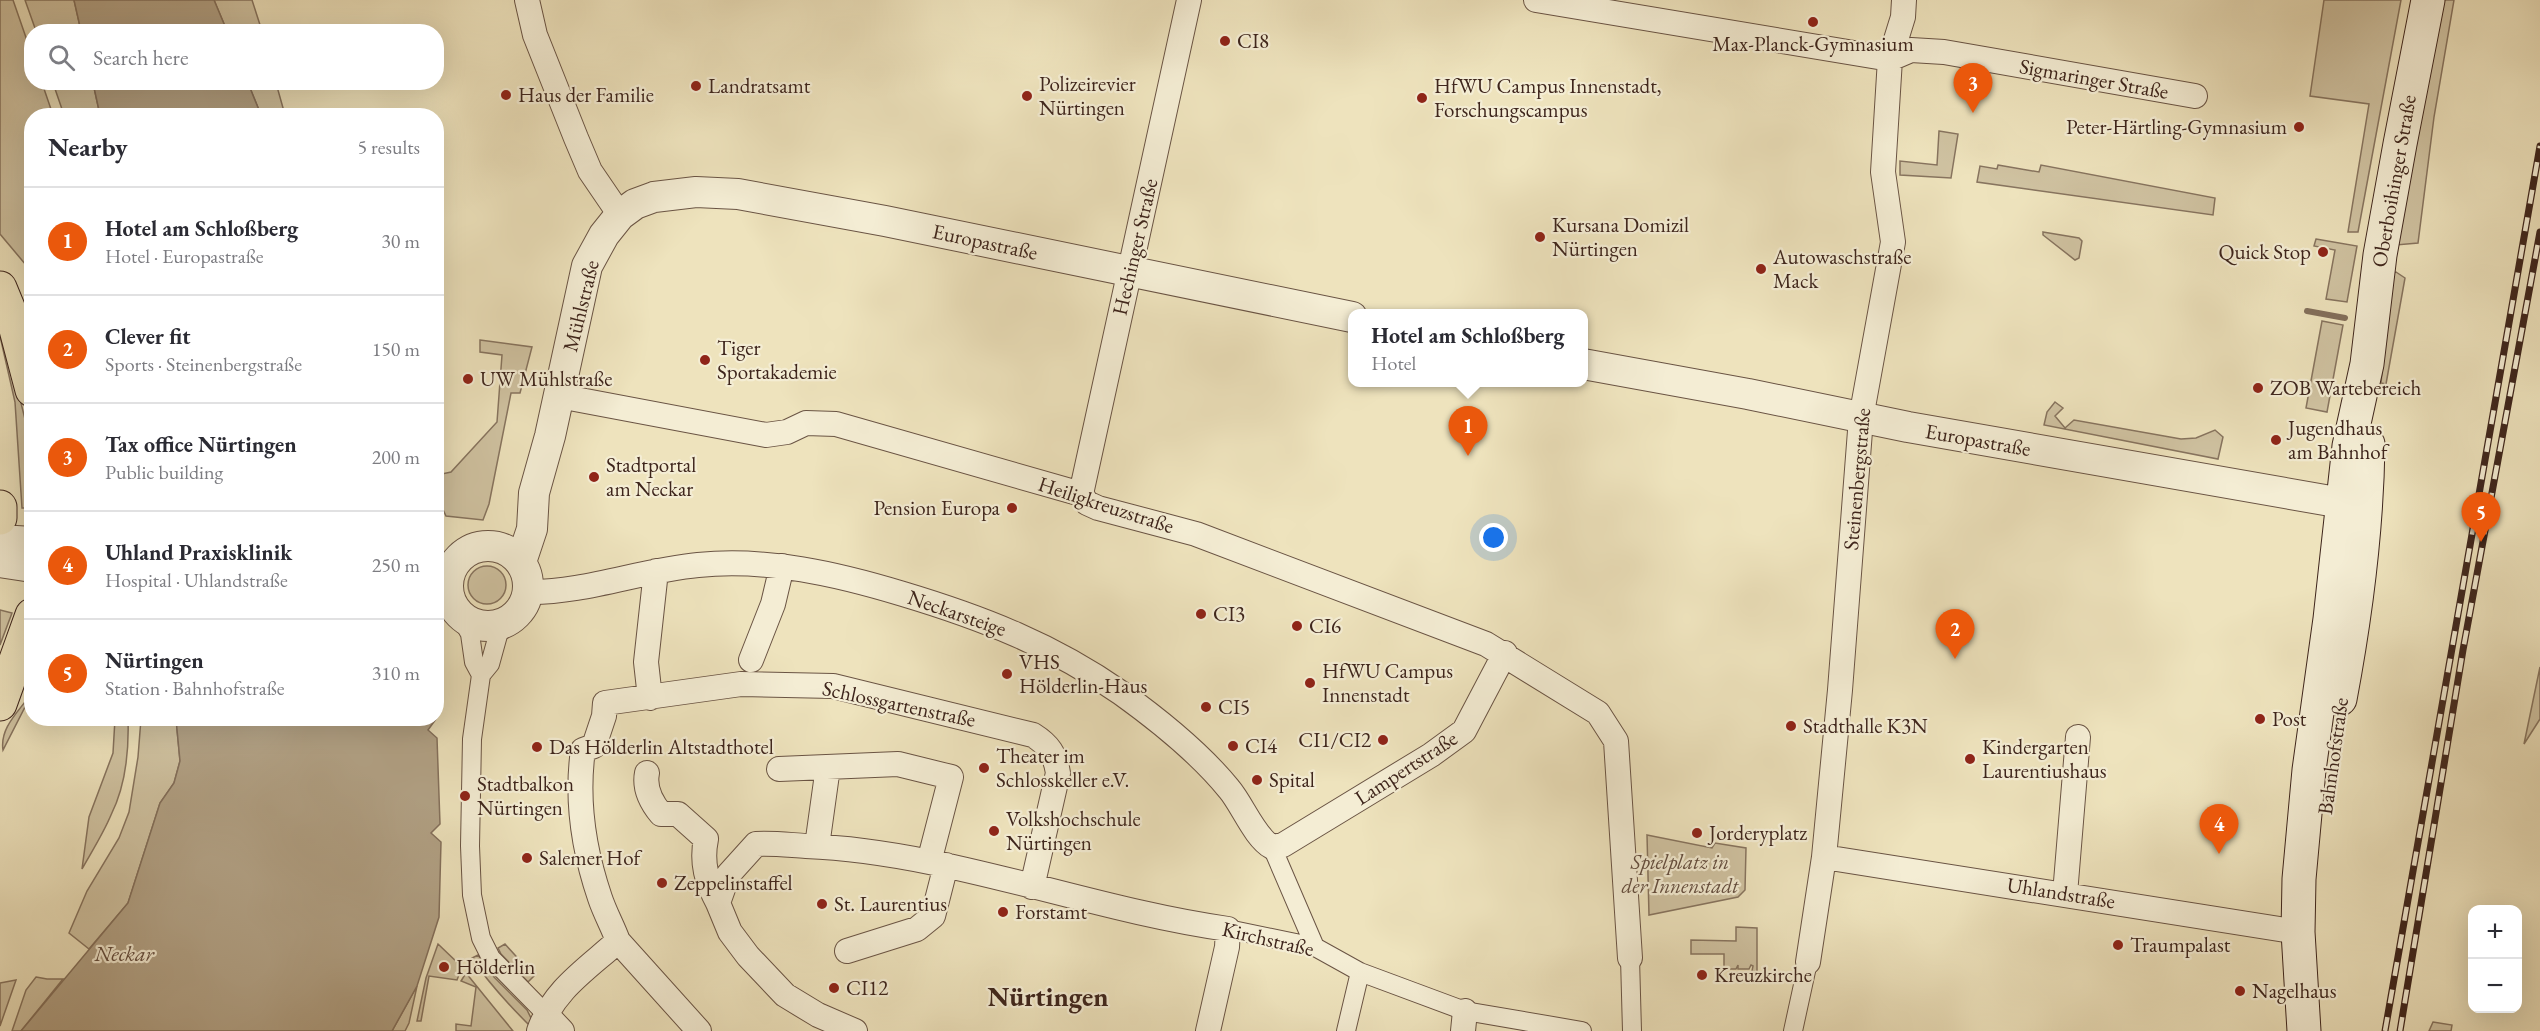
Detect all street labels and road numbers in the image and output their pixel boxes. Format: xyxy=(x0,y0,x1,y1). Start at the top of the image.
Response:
street label: Sigmaringer Straße xyxy=(2017,52,2171,105)
street label: Oberboihinger Straße xyxy=(2365,93,2422,269)
street label: Hechinger Straße xyxy=(1106,176,1163,318)
street label: Europastraße xyxy=(930,217,1040,266)
street label: Mühlstraße xyxy=(556,257,605,354)
street label: Steinenbergstraße xyxy=(1837,407,1876,551)
street label: Europastraße xyxy=(1923,417,2033,462)
street label: Heiligkreuzstraße xyxy=(1035,470,1177,539)
street label: Neckarsteige xyxy=(904,583,1010,642)
street label: Schlossgartenstraße xyxy=(820,674,978,733)
street label: Bahnhofstraße xyxy=(2311,696,2354,816)
street label: Lampertstraße xyxy=(1349,724,1462,811)
street label: Uhlandstraße xyxy=(2005,871,2117,914)
street label: Kirchstraße xyxy=(1220,915,1317,962)

